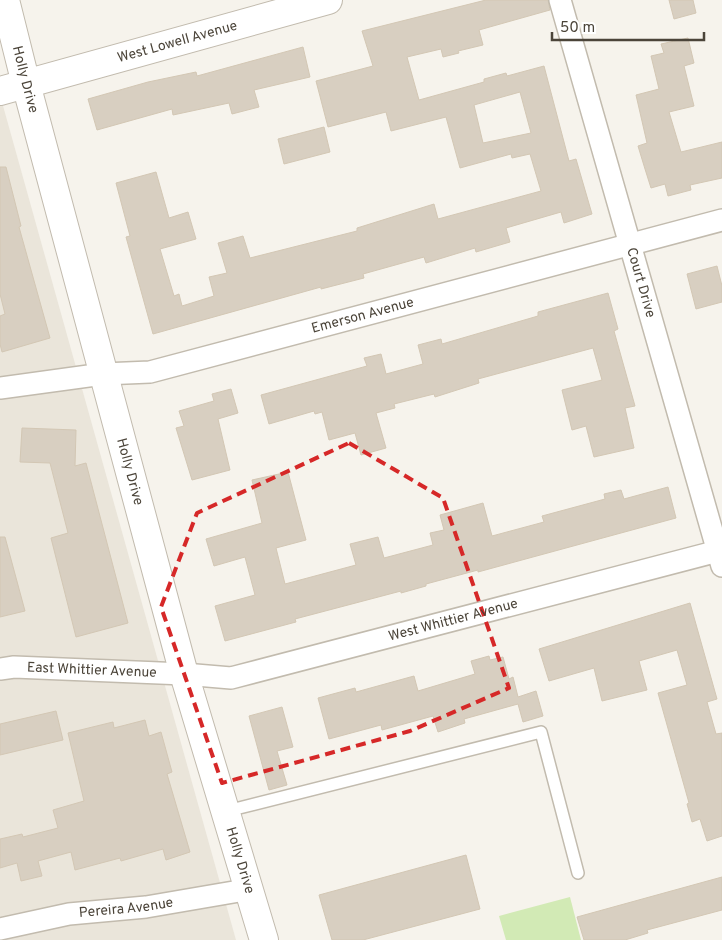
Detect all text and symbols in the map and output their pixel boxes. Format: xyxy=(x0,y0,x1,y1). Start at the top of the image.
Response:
scale bar xyxy=(552,10,704,42)
street label: West Lowell Avenue xyxy=(115,17,239,67)
text: 50 m xyxy=(560,19,595,38)
street label: Holly Drive xyxy=(8,44,42,115)
street label: Court Drive xyxy=(623,246,659,320)
street label: Emerson Avenue xyxy=(310,294,416,337)
street label: Holly Drive xyxy=(113,436,147,507)
street label: West Whittier Avenue xyxy=(386,595,520,645)
street label: East Whittier Avenue xyxy=(26,659,157,681)
street label: Holly Drive xyxy=(222,825,258,896)
street label: Pereira Avenue xyxy=(78,894,175,922)

